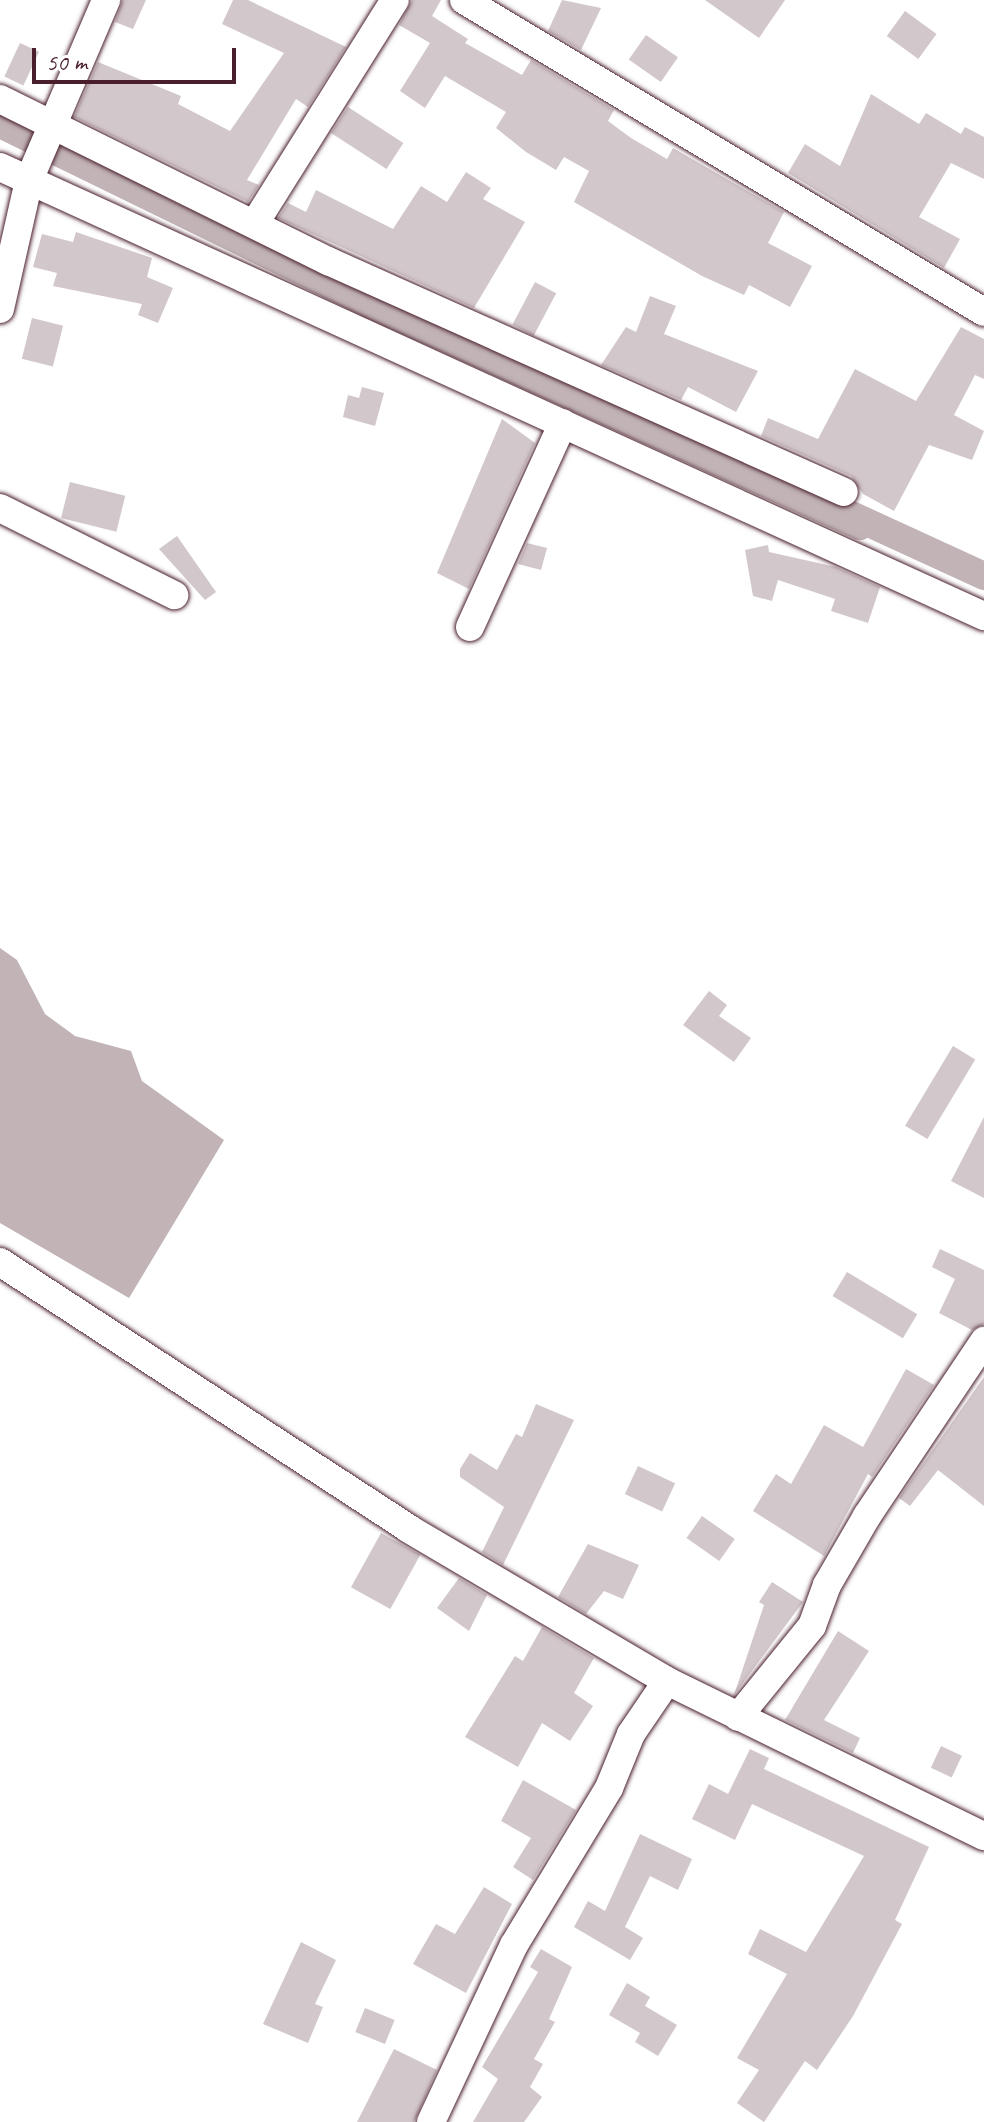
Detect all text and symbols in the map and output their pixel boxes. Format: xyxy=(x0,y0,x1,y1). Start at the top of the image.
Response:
scale bar xyxy=(36,32,240,82)
text: 50 m xyxy=(46,47,87,77)

